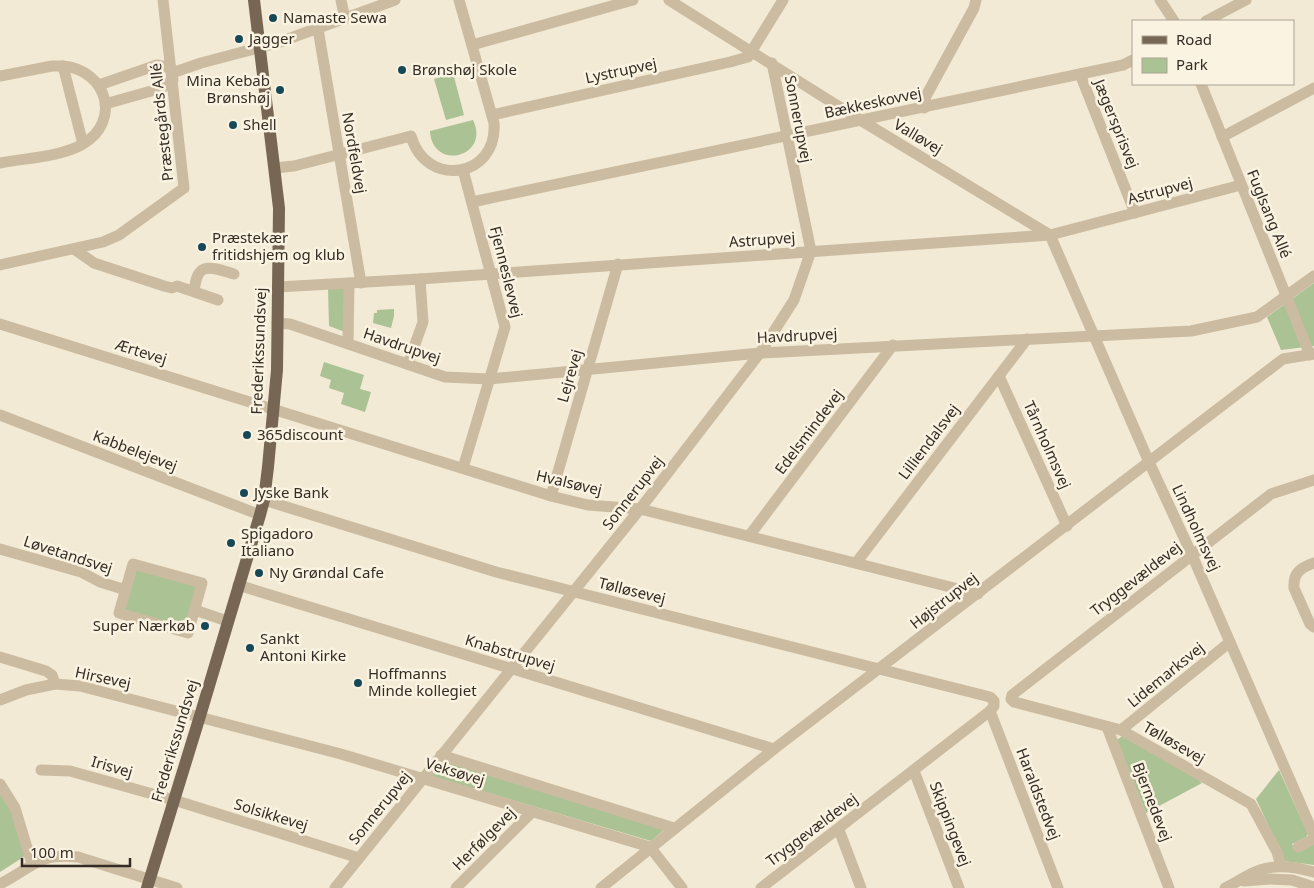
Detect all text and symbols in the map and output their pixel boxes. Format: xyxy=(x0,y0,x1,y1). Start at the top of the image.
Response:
place label: Namaste Sewa xyxy=(283,7,387,27)
marker: Namaste Sewa xyxy=(267,12,279,24)
legend xyxy=(1132,20,1294,85)
place label: Jagger xyxy=(247,28,295,48)
text: Road xyxy=(1176,29,1212,49)
marker: Jagger xyxy=(233,33,245,45)
street label: Lystrupvej xyxy=(583,53,658,87)
text: Park xyxy=(1176,54,1208,74)
place label: Brønshøj Skole xyxy=(412,59,517,79)
street label: Præstegårds Allé xyxy=(145,62,177,182)
marker: Brønshøj Skole xyxy=(396,64,408,76)
place label: Mina Kebab Brønshøj xyxy=(186,70,270,107)
street label: Sonnerupvej xyxy=(781,73,817,164)
street label: Jægersprisvej xyxy=(1089,74,1144,171)
street label: Bækkeskovvej xyxy=(822,82,923,122)
marker: Mina Kebab Brønshøj xyxy=(274,84,286,96)
street label: Nordfeldvej xyxy=(338,111,372,195)
place label: Shell xyxy=(243,114,277,134)
street label: Valløvej xyxy=(890,114,947,159)
marker: Shell xyxy=(227,119,239,131)
street label: Fuglsang Allé xyxy=(1243,166,1297,261)
street label: Astrupvej xyxy=(1125,172,1194,208)
street label: Fjenneslevvej xyxy=(486,224,528,320)
place label: Præstekær fritidshjem og klub xyxy=(212,227,345,264)
street label: Astrupvej xyxy=(728,227,796,251)
marker: Præstekær fritidshjem og klub xyxy=(196,241,208,253)
street label: Frederikssundsvej xyxy=(246,287,270,415)
street label: Havdrupvej xyxy=(361,322,444,368)
street label: Havdrupvej xyxy=(756,323,838,347)
street label: Ærtevej xyxy=(112,333,170,368)
street label: Lejrevej xyxy=(552,347,586,405)
street label: Edelsmindevej xyxy=(770,385,847,478)
street label: Tårnholmsvej xyxy=(1020,397,1076,492)
street label: Lilliendalsvej xyxy=(893,400,963,483)
place label: 365discount xyxy=(257,424,344,444)
street label: Kabbelejevej xyxy=(90,425,180,475)
marker: 365discount xyxy=(241,429,253,441)
street label: Sonnerupvej xyxy=(597,451,667,533)
street label: Hvalsøvej xyxy=(534,465,604,499)
street label: Lindholmsvej xyxy=(1168,481,1226,574)
place label: Jyske Bank xyxy=(252,482,329,502)
marker: Jyske Bank xyxy=(238,487,250,499)
place label: Spigadoro Italiano xyxy=(241,523,313,560)
street label: Løvetandsvej xyxy=(21,530,115,578)
marker: Spigadoro Italiano xyxy=(225,537,237,549)
street label: Tryggevældevej xyxy=(1086,537,1185,620)
place label: Ny Grøndal Cafe xyxy=(269,562,384,582)
marker: Ny Grøndal Cafe xyxy=(253,567,265,579)
street label: Højstrupvej xyxy=(905,567,981,633)
street label: Tølløsevej xyxy=(597,572,668,608)
place label: Super Nærkøb xyxy=(93,615,195,635)
marker: Super Nærkøb xyxy=(199,620,211,632)
place label: Sankt Antoni Kirke xyxy=(260,628,346,665)
street label: Knabstrupvej xyxy=(463,629,558,675)
street label: Lidemarksvej xyxy=(1123,637,1208,711)
marker: Sankt Antoni Kirke xyxy=(244,642,256,654)
street label: Hirsevej xyxy=(74,661,133,693)
place label: Hoffmanns Minde kollegiet xyxy=(368,663,477,700)
street label: Frederikssundsvej xyxy=(146,677,202,804)
marker: Hoffmanns Minde kollegiet xyxy=(352,677,364,689)
street label: Tølløsevej xyxy=(1140,716,1209,768)
street label: Haraldstedvej xyxy=(1012,745,1066,843)
street label: Irisvej xyxy=(89,751,135,781)
street label: Veksøvej xyxy=(423,753,487,790)
street label: Bjernedevej xyxy=(1129,759,1177,844)
street label: Sonnerupvej xyxy=(344,767,415,848)
street label: Skippingevej xyxy=(926,778,976,869)
street label: Tryggevældevej xyxy=(762,788,861,870)
street label: Solsikkevej xyxy=(232,793,311,835)
street label: Herfølgevej xyxy=(448,803,519,874)
scale bar xyxy=(22,836,130,868)
text: 100 m xyxy=(30,842,74,862)

